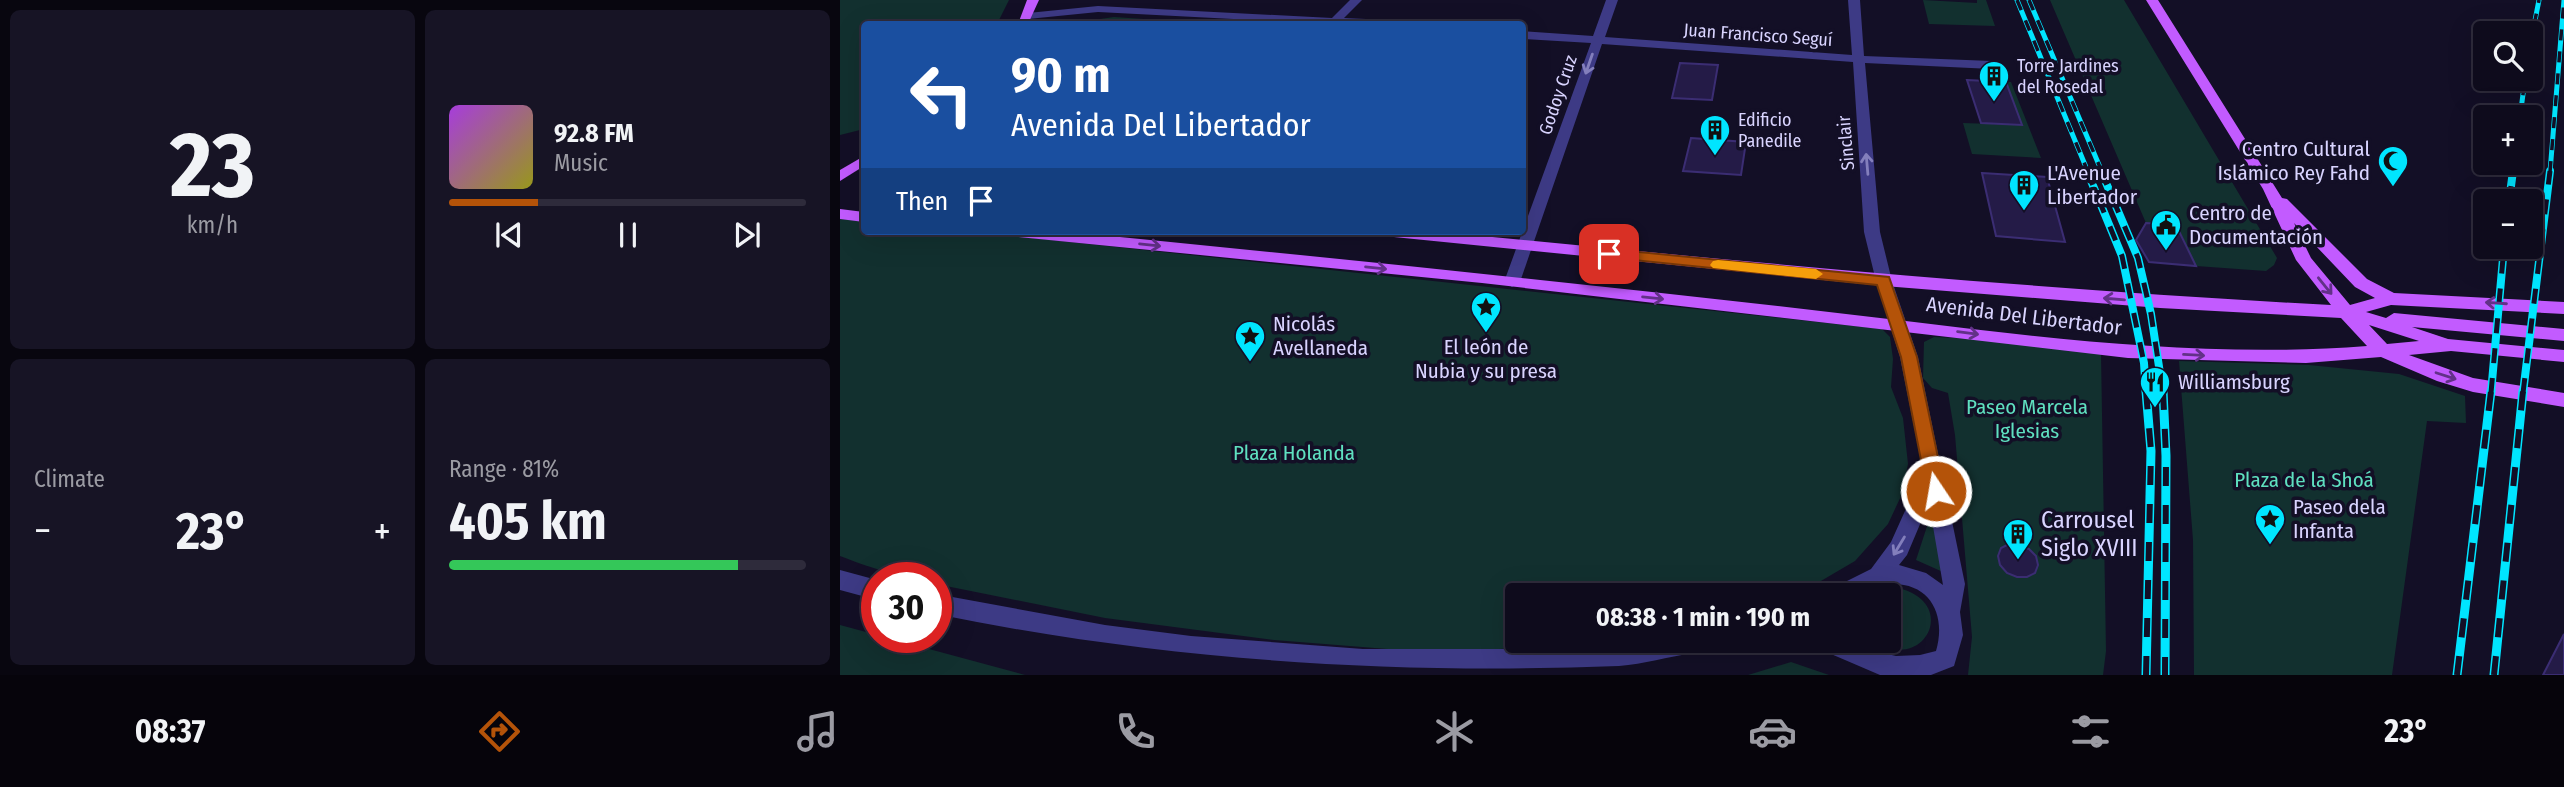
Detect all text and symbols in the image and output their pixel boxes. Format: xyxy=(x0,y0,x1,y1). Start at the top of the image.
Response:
street label: Juan Francisco Seguí xyxy=(1683,19,1834,51)
map controls xyxy=(2473,21,2543,259)
button: search xyxy=(2473,21,2543,91)
text: 90 m xyxy=(1011,46,1111,105)
icon: left xyxy=(896,49,987,140)
street label: Godoy Cruz xyxy=(1534,52,1582,138)
one-way arrow xyxy=(1582,53,1594,75)
place label: Torre Jardines del Rosedal xyxy=(2017,55,2119,98)
building icon: Torre Jardines del Rosedal xyxy=(1977,59,2011,103)
button: + xyxy=(2473,105,2543,175)
text: Avenida Del Libertador xyxy=(1011,106,1311,144)
place label: Edificio Panedile xyxy=(1738,109,1802,152)
text: 23 xyxy=(170,111,255,220)
building icon: Edificio Panedile xyxy=(1698,113,1732,157)
street label: Sinclair xyxy=(1833,114,1859,171)
text: 92.8 FM xyxy=(554,118,634,149)
place label: Centro Cultural Islámico Rey Fahd xyxy=(2218,136,2370,186)
mosque icon: Centro Cultural Islámico Rey Fahd xyxy=(2376,144,2410,188)
text: Music xyxy=(554,149,608,177)
one-way arrow xyxy=(1860,153,1873,175)
place label: L'Avenue Libertador xyxy=(2047,160,2138,210)
building icon: L'Avenue Libertador xyxy=(2007,168,2041,212)
icon: arrive xyxy=(962,182,1000,220)
text: Then xyxy=(896,186,948,217)
button: − xyxy=(2473,189,2543,259)
place label: Centro de Documentación xyxy=(2189,200,2323,250)
public building icon: Centro de Documentación xyxy=(2149,208,2183,252)
text: km/h xyxy=(187,211,238,239)
icon: previous xyxy=(490,216,528,254)
icon: pause xyxy=(609,216,647,254)
icon: next xyxy=(728,216,766,254)
pin xyxy=(1579,224,1639,284)
icon: arrive xyxy=(1590,235,1628,273)
one-way arrow xyxy=(1138,239,1160,252)
one-way arrow xyxy=(1364,262,1387,275)
one-way arrow xyxy=(2317,276,2332,295)
place icon: El león de Nubia y su presa xyxy=(1469,290,1503,334)
one-way arrow xyxy=(1641,291,1664,304)
street label: Avenida Del Libertador xyxy=(1925,291,2124,341)
one-way arrow xyxy=(2103,292,2125,305)
one-way arrow xyxy=(2485,297,2508,310)
place label: Nicolás Avellaneda xyxy=(1273,311,1368,361)
place icon: Nicolás Avellaneda xyxy=(1233,319,1267,363)
one-way arrow xyxy=(1956,326,1978,339)
place label: El león de Nubia y su presa xyxy=(1415,334,1557,384)
one-way arrow xyxy=(2182,348,2205,361)
restaurant icon: Williamsburg xyxy=(2138,365,2172,409)
place label: Williamsburg xyxy=(2178,369,2290,395)
one-way arrow xyxy=(2435,371,2457,384)
park label: Paseo Marcela Iglesias xyxy=(1966,394,2088,444)
park label: Plaza Holanda xyxy=(1233,440,1355,466)
position arrow xyxy=(1899,454,1973,528)
text: Range · 81% xyxy=(449,455,559,483)
text: Climate xyxy=(34,465,105,493)
park label: Plaza de la Shoá xyxy=(2234,467,2374,493)
text: 405 km xyxy=(449,490,607,553)
place label: Paseo dela Infanta xyxy=(2293,494,2386,544)
text: 23° xyxy=(176,500,249,563)
place icon: Paseo dela Infanta xyxy=(2253,502,2287,546)
place label: Carrousel Siglo XVIII xyxy=(2041,506,2138,562)
text: − xyxy=(34,508,51,554)
text: + xyxy=(374,508,391,554)
building icon: Carrousel Siglo XVIII xyxy=(2001,517,2035,561)
one-way arrow xyxy=(1891,536,1905,556)
speed limit sign: 30 xyxy=(861,562,952,653)
text: 08:38 · 1 min · 190 m xyxy=(1596,602,1810,633)
icon: directions xyxy=(475,707,524,756)
icon: music xyxy=(793,707,842,756)
icon: phone xyxy=(1111,707,1160,756)
icon: climate xyxy=(1430,707,1479,756)
icon: car xyxy=(1748,707,1797,756)
icon: filters xyxy=(2066,707,2115,756)
text: 08:37 xyxy=(135,712,205,750)
text: 23° xyxy=(2384,712,2429,750)

